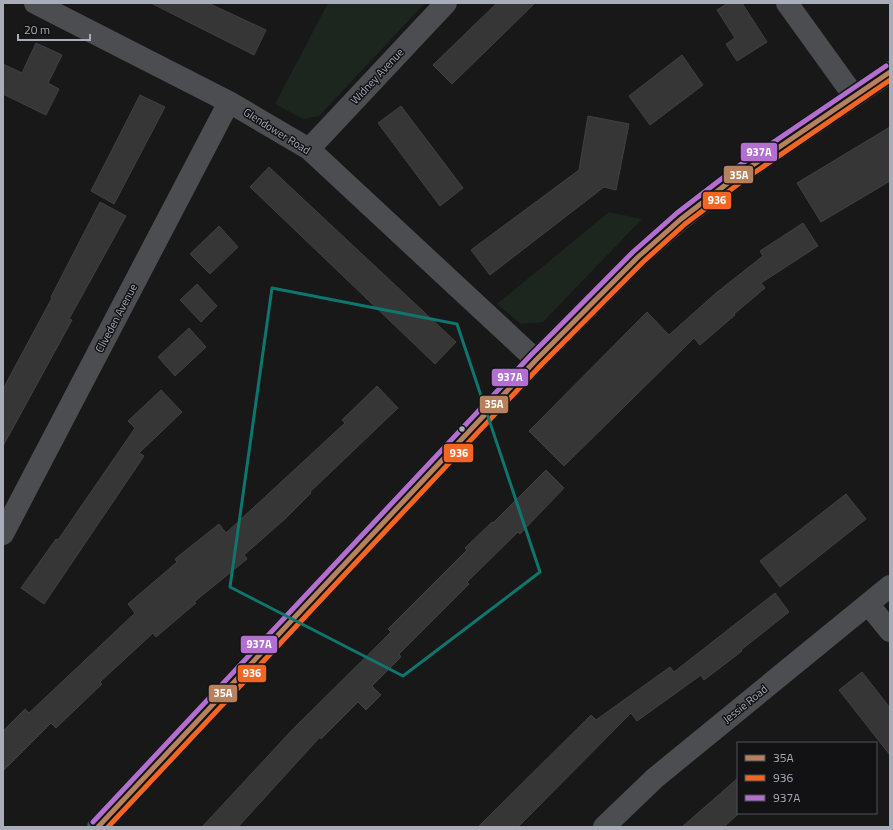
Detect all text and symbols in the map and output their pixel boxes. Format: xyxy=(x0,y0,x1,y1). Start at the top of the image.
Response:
scale bar xyxy=(18,16,90,42)
text: 20 m xyxy=(24,20,50,39)
street label: Widney Avenue xyxy=(347,44,408,108)
street label: Glendower Road xyxy=(240,104,314,158)
line badge: 937A xyxy=(740,142,778,162)
text: 937A xyxy=(746,144,772,160)
line badge: 35A xyxy=(723,165,754,184)
text: 35A xyxy=(730,167,749,183)
line badge: 936 xyxy=(702,191,732,210)
text: 936 xyxy=(708,192,726,208)
street label: Cliveden Avenue xyxy=(91,280,141,355)
line badge: 937A xyxy=(491,368,529,387)
text: 937A xyxy=(497,369,523,385)
line badge: 35A xyxy=(479,395,509,414)
text: 35A xyxy=(485,396,504,412)
unlabelled marker xyxy=(457,424,467,434)
line badge: 936 xyxy=(443,443,474,463)
text: 936 xyxy=(450,445,468,461)
line badge: 937A xyxy=(240,635,278,654)
text: 937A xyxy=(246,636,272,652)
line badge: 936 xyxy=(237,664,267,683)
text: 936 xyxy=(243,665,261,681)
street label: Jessie Road xyxy=(719,681,771,727)
line badge: 35A xyxy=(208,684,238,703)
text: 35A xyxy=(214,685,233,701)
legend xyxy=(737,742,877,814)
text: 35A xyxy=(773,748,794,767)
text: 936 xyxy=(773,768,793,787)
text: 937A xyxy=(773,788,800,807)

